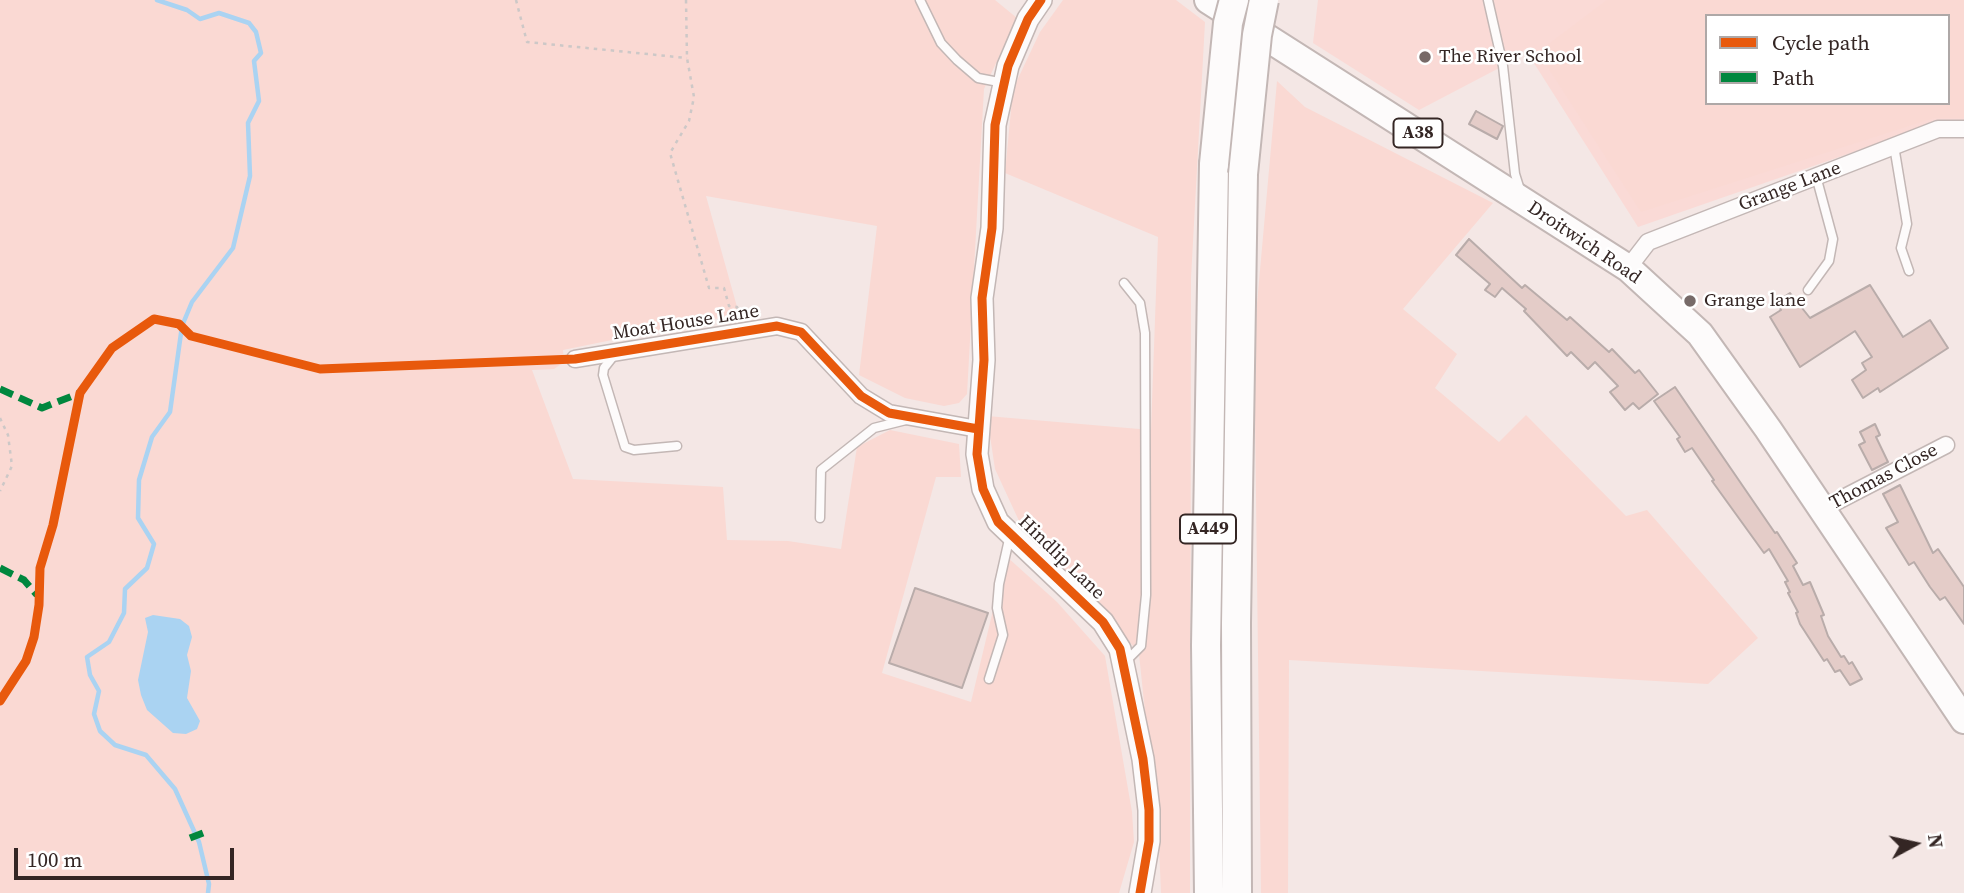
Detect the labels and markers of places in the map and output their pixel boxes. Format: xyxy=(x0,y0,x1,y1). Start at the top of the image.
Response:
place label: The River School xyxy=(1439,46,1582,68)
marker: The River School xyxy=(1417,49,1433,65)
place label: Grange lane xyxy=(1704,290,1806,312)
marker: Grange lane xyxy=(1682,293,1698,309)

